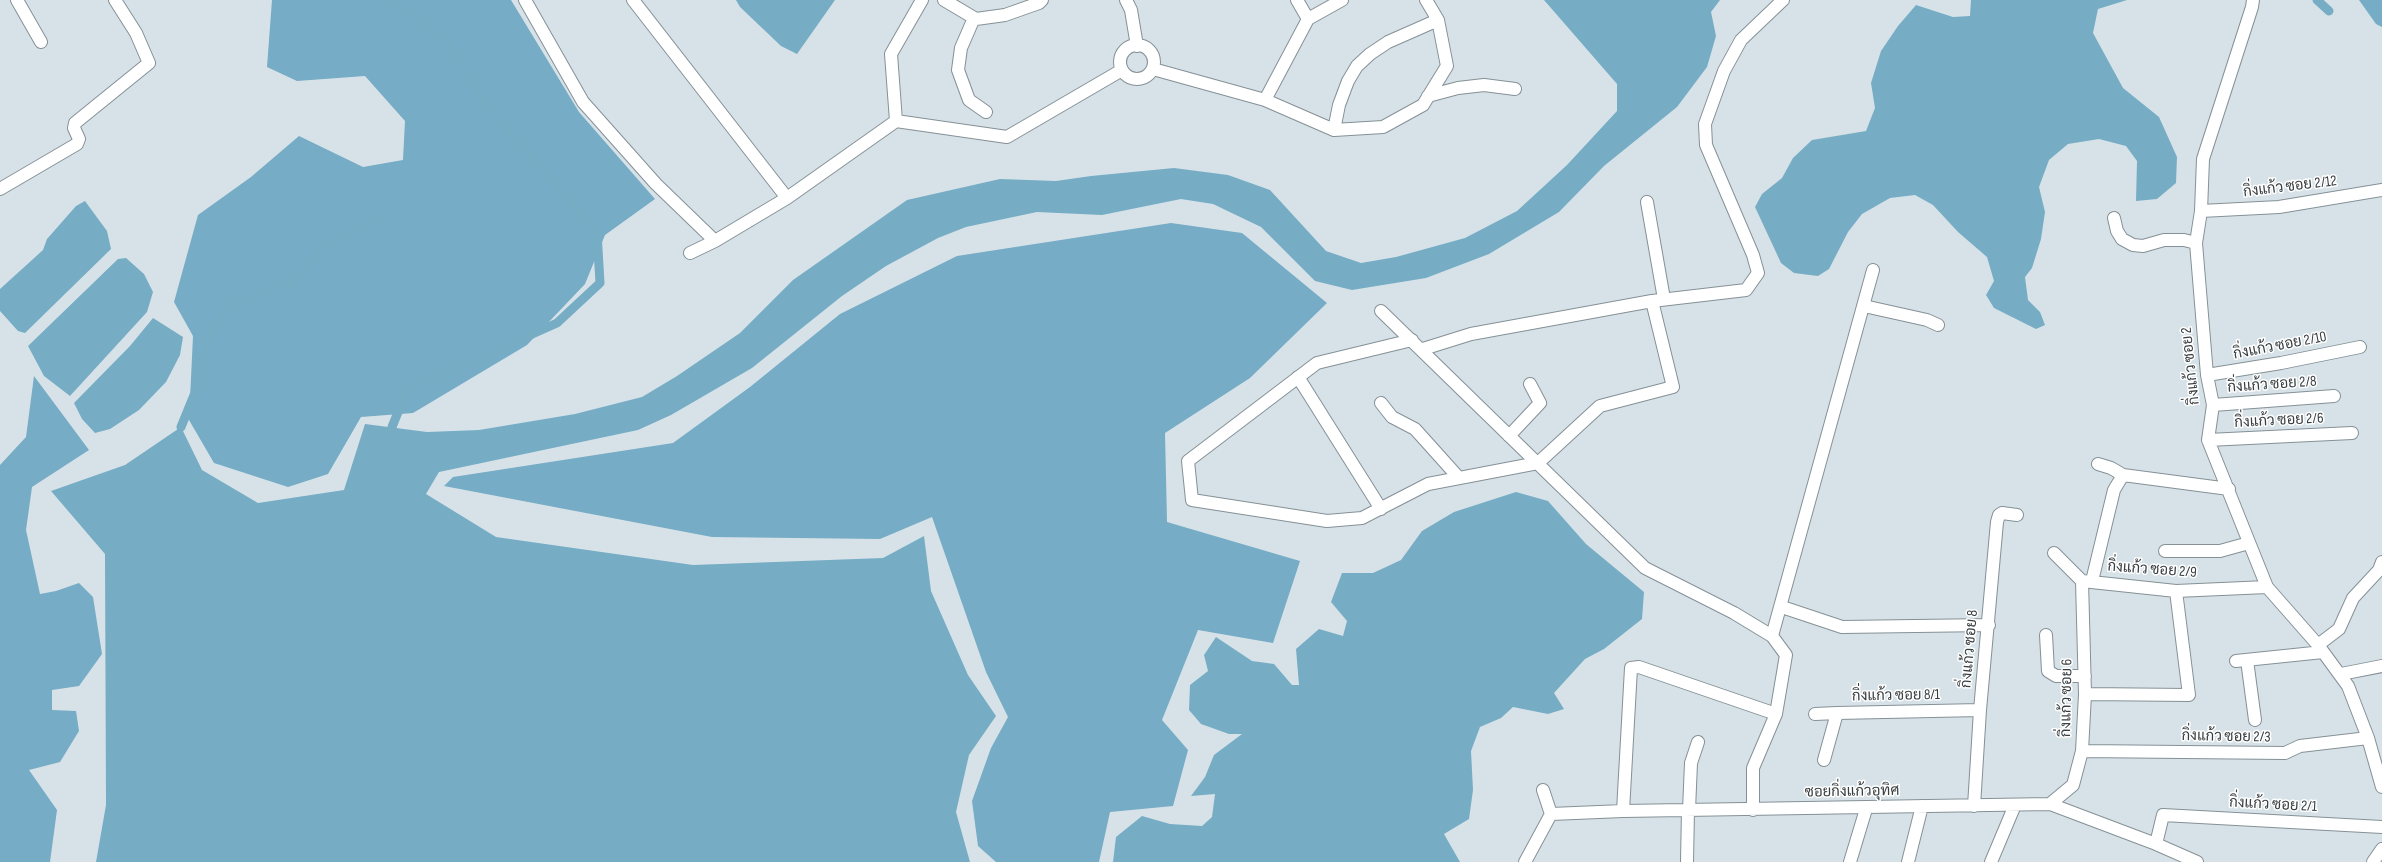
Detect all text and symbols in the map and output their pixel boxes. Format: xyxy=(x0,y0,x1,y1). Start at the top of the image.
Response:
street label: กิ่งแก้ว ซอย 2/12 xyxy=(2242,172,2338,202)
street label: กิ่งแก้ว ซอย 2 xyxy=(2178,326,2204,406)
street label: กิ่งแก้ว ซอย 2/10 xyxy=(2232,328,2328,364)
street label: กิ่งแก้ว ซอย 2/8 xyxy=(2227,373,2317,397)
street label: กิ่งแก้ว ซอย 2/6 xyxy=(2234,410,2324,432)
street label: กิ่งแก้ว ซอย 2/9 xyxy=(2107,558,2197,582)
street label: กิ่งแก้ว ซอย 8 xyxy=(1958,609,1982,689)
street label: กิ่งแก้ว ซอย 6 xyxy=(2057,659,2077,737)
street label: กิ่งแก้ว ซอย 8/1 xyxy=(1852,686,1940,706)
street label: กิ่งแก้ว ซอย 2/3 xyxy=(2181,727,2271,747)
street label: ซอยกิ่งแก้วอุทิศ xyxy=(1804,782,1900,802)
street label: กิ่งแก้ว ซอย 2/1 xyxy=(2229,794,2317,816)

